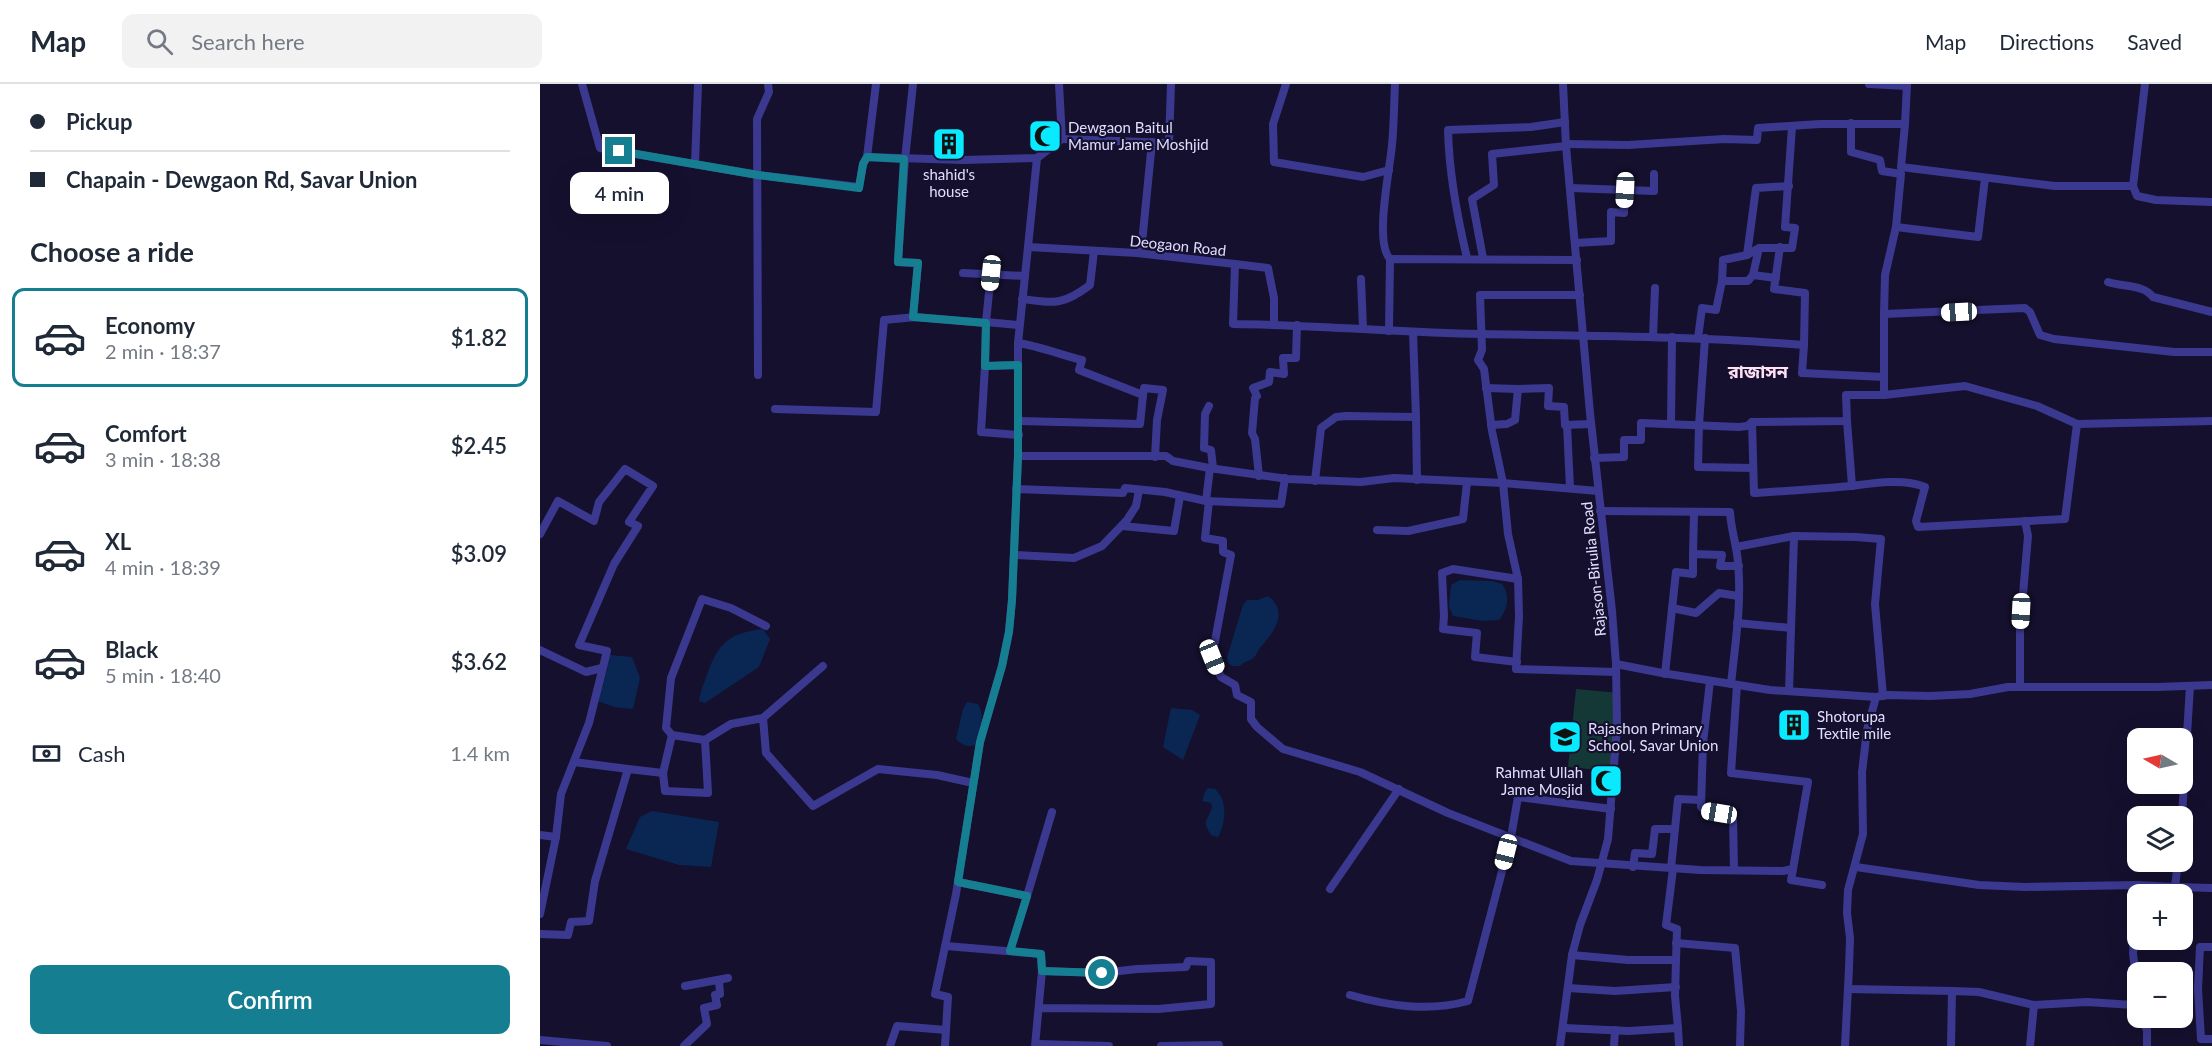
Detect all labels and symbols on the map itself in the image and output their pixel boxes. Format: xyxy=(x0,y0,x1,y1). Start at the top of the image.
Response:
mosque icon: Dewgaon Baitul Mamur Jame Moshjid xyxy=(1027,118,1063,154)
place label: Dewgaon Baitul Mamur Jame Moshjid xyxy=(1068,118,1209,153)
building icon: shahid's house xyxy=(931,126,967,162)
route end xyxy=(605,137,632,164)
place label: shahid's house xyxy=(923,165,975,200)
callout: 4 min xyxy=(569,172,668,214)
car xyxy=(1615,172,1635,208)
street label: Deogaon Road xyxy=(1129,231,1227,259)
car xyxy=(980,254,1002,292)
car xyxy=(1941,302,1977,322)
district label: রাজাসন xyxy=(1727,360,1789,382)
street label: Rajason-Birulia Road xyxy=(1577,501,1609,637)
car xyxy=(2011,593,2031,629)
car xyxy=(1197,637,1227,677)
building icon: Shotorupa Textile mile xyxy=(1776,707,1812,743)
place label: Shotorupa Textile mile xyxy=(1817,707,1891,742)
school or university icon: Rajashon Primary School, Savar Union xyxy=(1547,719,1583,755)
place label: Rajashon Primary School, Savar Union xyxy=(1588,719,1718,754)
north arrow xyxy=(2127,728,2193,794)
place label: Rahmat Ullah Jame Mosjid xyxy=(1495,763,1583,798)
mosque icon: Rahmat Ullah Jame Mosjid xyxy=(1588,763,1624,799)
car xyxy=(1700,801,1738,825)
car xyxy=(1493,832,1519,872)
route start xyxy=(1088,959,1115,986)

